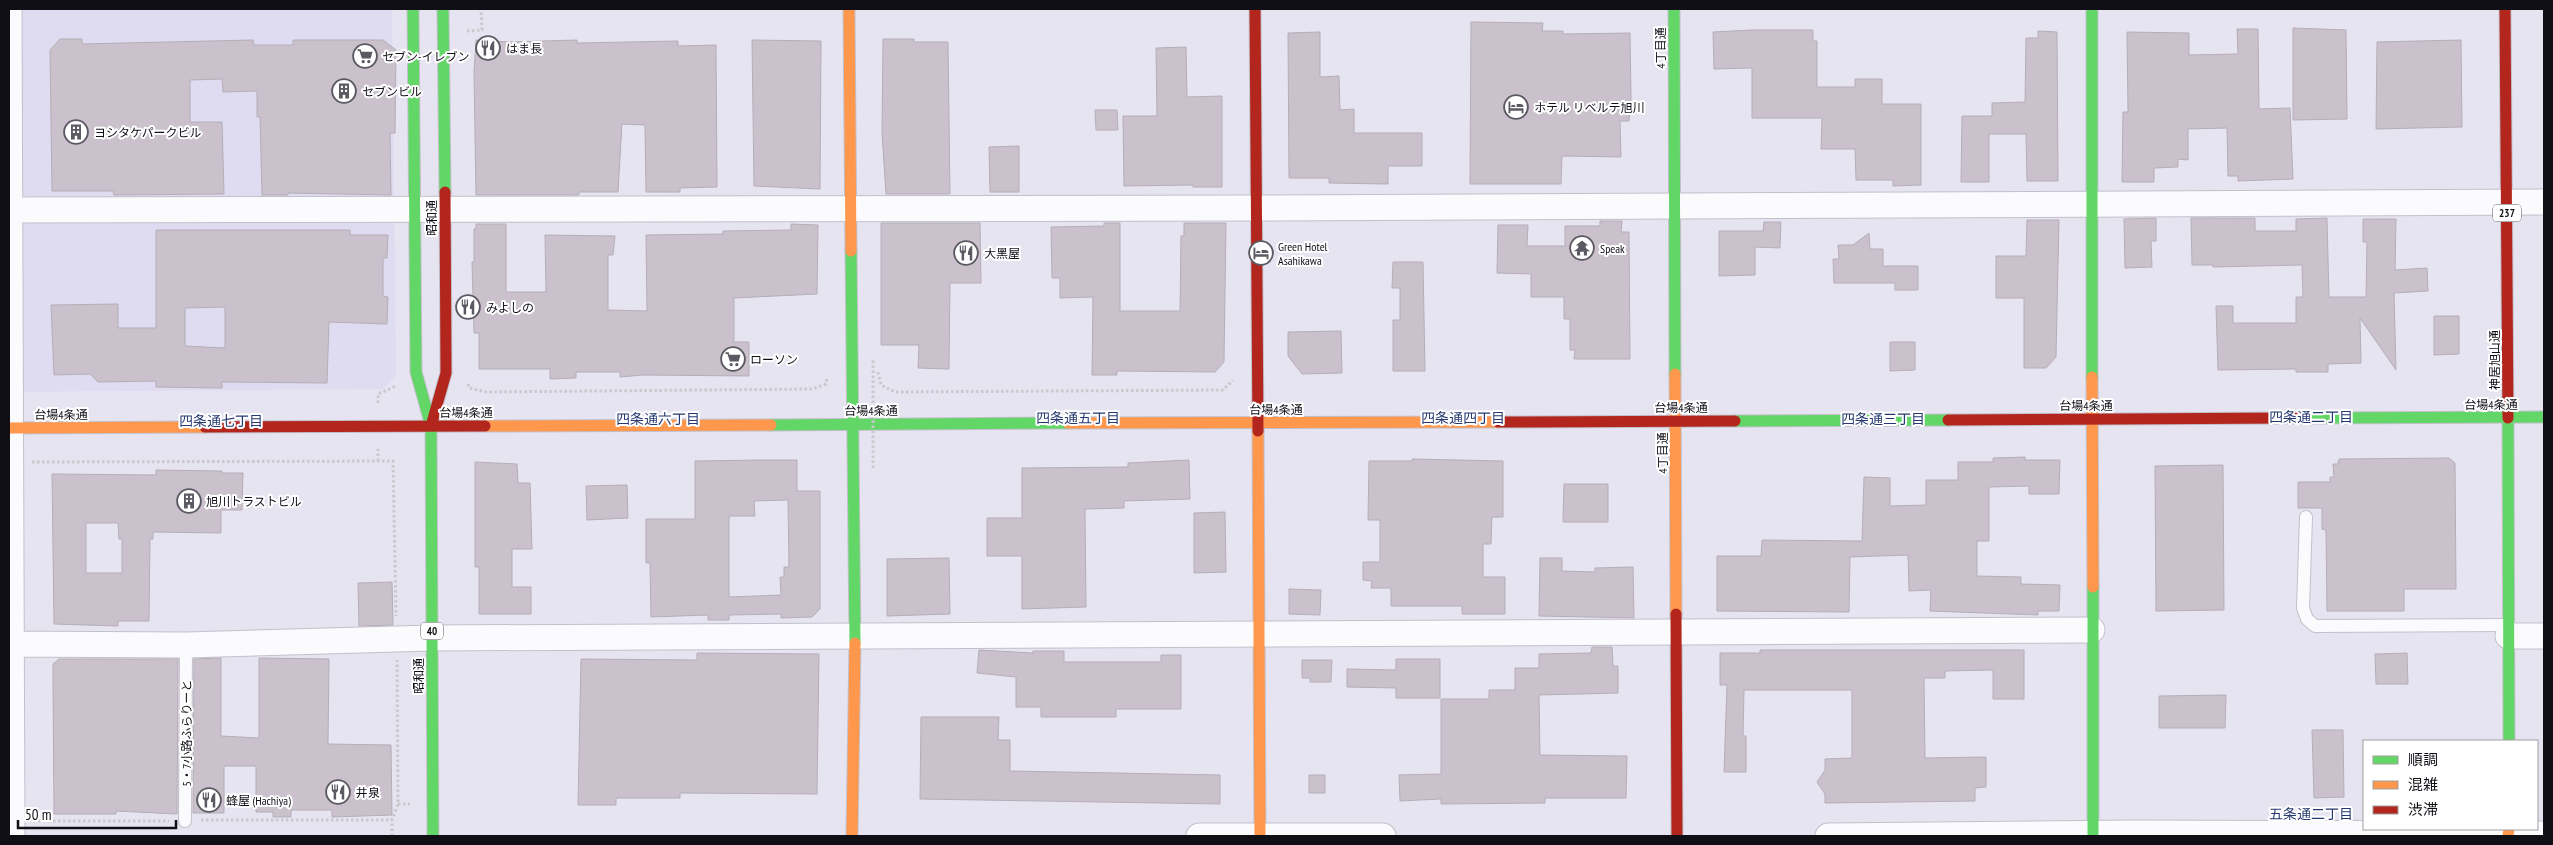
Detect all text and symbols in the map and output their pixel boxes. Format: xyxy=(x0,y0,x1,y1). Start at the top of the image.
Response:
street label: 4丁目通 xyxy=(1653,27,1668,69)
restaurant icon: はま長 xyxy=(475,35,501,61)
place label: はま長 xyxy=(506,41,542,56)
supermarket icon: セブン-イレブン xyxy=(352,43,378,69)
place label: セブン-イレブン xyxy=(382,49,470,64)
building icon: セブンビル xyxy=(331,78,357,104)
place label: セブンビル xyxy=(362,84,422,99)
hotel icon: ホテル リベルテ旭川 xyxy=(1503,94,1529,120)
place label: ホテル リベルテ旭川 xyxy=(1534,100,1645,115)
building icon: ヨシタケパークビル xyxy=(63,119,89,145)
place label: ヨシタケパークビル xyxy=(94,125,202,140)
street label: 昭和通 xyxy=(424,200,439,236)
road number: 237 xyxy=(2493,204,2521,222)
temple icon: Speak xyxy=(1569,235,1595,261)
place label: Green Hotel Asahikawa xyxy=(1278,239,1328,268)
restaurant icon: 大黑屋 xyxy=(953,240,979,266)
hotel icon: Green Hotel Asahikawa xyxy=(1248,240,1274,266)
place label: Speak xyxy=(1600,241,1625,256)
place label: 大黑屋 xyxy=(984,246,1020,261)
restaurant icon: みよしの xyxy=(455,294,481,320)
place label: みよしの xyxy=(486,300,534,315)
street label: 神居旭山通 xyxy=(2487,330,2502,390)
supermarket icon: ローソン xyxy=(720,346,746,372)
place label: ローソン xyxy=(750,352,798,367)
street label: 台場4条通 xyxy=(2464,397,2518,412)
street label: 台場4条通 xyxy=(2059,398,2113,413)
street label: 台場4条通 xyxy=(1654,400,1708,415)
street label: 台場4条通 xyxy=(1249,402,1303,417)
street label: 台場4条通 xyxy=(844,403,898,418)
street label: 台場4条通 xyxy=(439,405,493,420)
street label: 台場4条通 xyxy=(34,407,88,422)
district label: 四条通二丁目 xyxy=(2269,408,2353,426)
district label: 四条通五丁目 xyxy=(1036,409,1120,427)
district label: 四条通四丁目 xyxy=(1421,409,1505,427)
district label: 四条通六丁目 xyxy=(616,410,700,428)
district label: 四条通三丁目 xyxy=(1841,410,1925,428)
district label: 四条通七丁目 xyxy=(179,412,263,430)
street label: 4丁目通 xyxy=(1655,432,1670,474)
building icon: 旭川トラストビル xyxy=(176,488,202,514)
place label: 旭川トラストビル xyxy=(206,494,302,509)
road number: 40 xyxy=(421,622,443,640)
street label: 昭和通 xyxy=(411,658,426,694)
street label: 5・7小路ふらりーと xyxy=(179,680,194,786)
legend xyxy=(2363,740,2538,830)
text: 順調 xyxy=(2408,750,2438,769)
text: 混雑 xyxy=(2408,775,2438,794)
restaurant icon: 井泉 xyxy=(325,779,351,805)
place label: 井泉 xyxy=(356,785,380,800)
restaurant icon: 蜂屋 (Hachiya) xyxy=(196,787,222,813)
place label: 蜂屋 (Hachiya) xyxy=(226,793,291,808)
scale bar xyxy=(18,798,175,830)
text: 渋滞 xyxy=(2408,800,2438,819)
text: 50 m xyxy=(25,805,51,824)
district label: 五条通二丁目 xyxy=(2269,805,2353,823)

